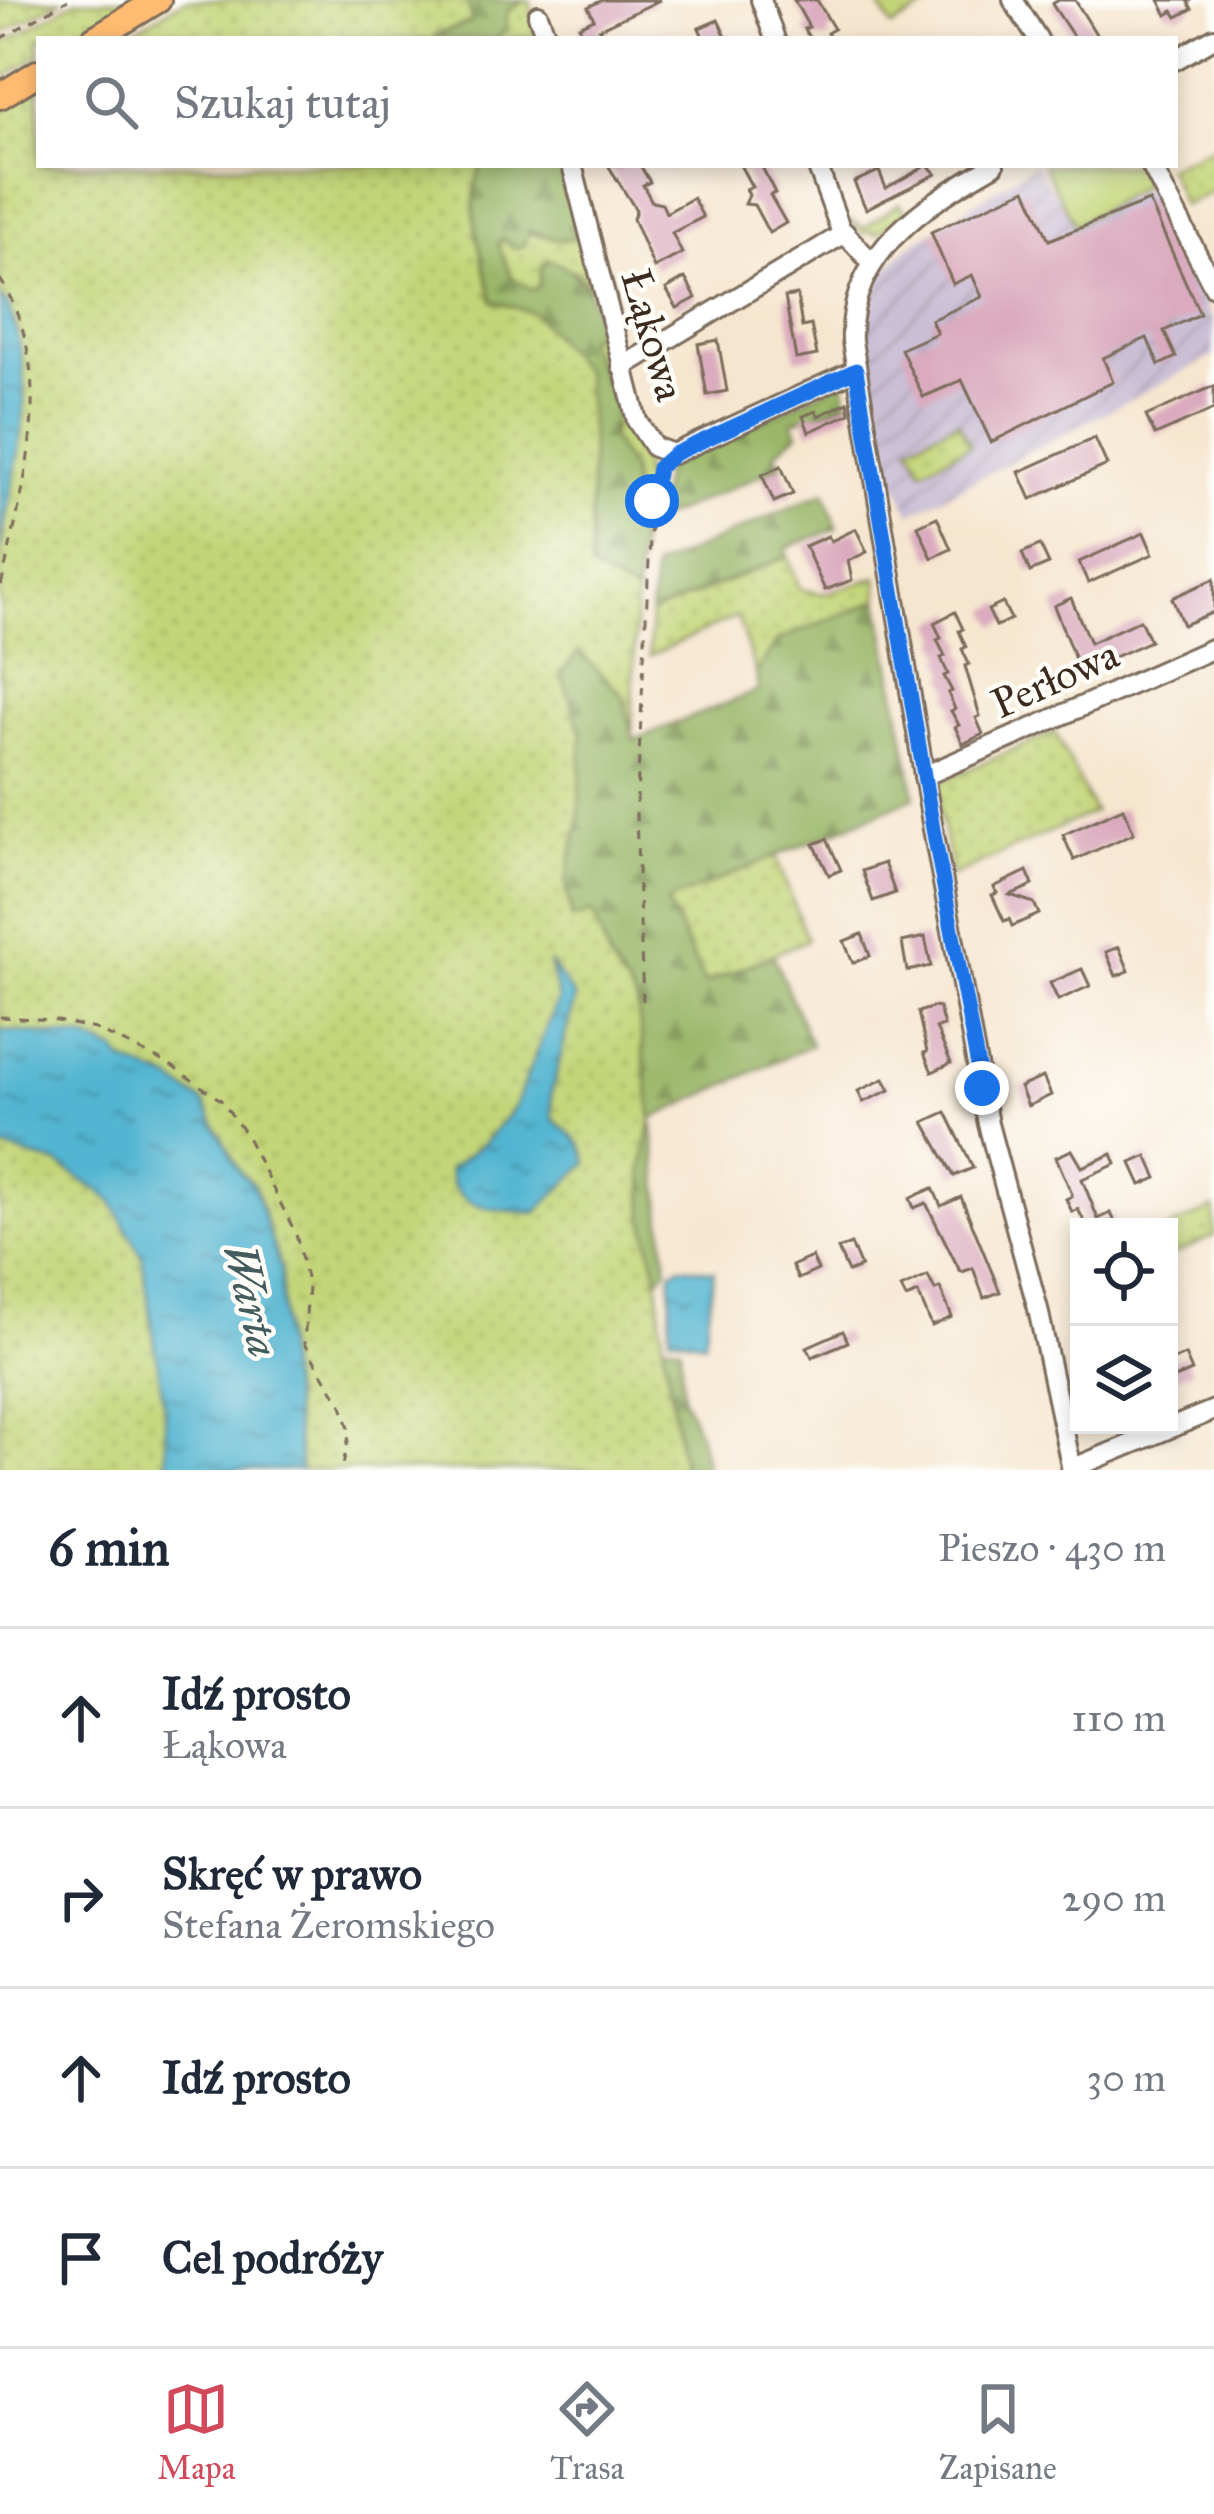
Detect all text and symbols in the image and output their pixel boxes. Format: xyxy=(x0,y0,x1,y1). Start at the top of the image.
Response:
search box xyxy=(36,36,1178,168)
icon: search xyxy=(78,69,144,135)
text: Szukaj tutaj xyxy=(174,75,391,130)
street label: Łąkowa xyxy=(610,263,697,407)
route start xyxy=(625,474,679,528)
street label: Perłowa xyxy=(983,628,1127,730)
route end xyxy=(955,1061,1009,1115)
map controls xyxy=(1070,1218,1178,1434)
button: locate xyxy=(1070,1218,1178,1326)
water label: Warta xyxy=(211,1238,293,1362)
button: layers xyxy=(1070,1326,1178,1434)
text: 6 min xyxy=(48,1517,170,1579)
text: Pieszo · 430 m xyxy=(938,1524,1166,1572)
text: Idź prosto xyxy=(162,1666,351,1721)
icon: ahead xyxy=(48,1685,114,1751)
text: 110 m xyxy=(1071,1694,1166,1742)
text: Łąkowa xyxy=(162,1721,287,1769)
text: Skręć w prawo xyxy=(162,1846,422,1901)
icon: right xyxy=(48,1865,114,1931)
text: 290 m xyxy=(1062,1874,1166,1922)
text: Stefana Żeromskiego xyxy=(162,1901,495,1949)
icon: ahead xyxy=(48,2045,114,2111)
text: Idź prosto xyxy=(162,2050,351,2105)
text: 30 m xyxy=(1087,2054,1166,2102)
icon: arrive xyxy=(48,2225,114,2291)
text: Cel podróży xyxy=(162,2230,383,2285)
tab: Mapa xyxy=(157,2376,236,2488)
tab: Trasa xyxy=(550,2376,624,2488)
tab: Zapisane xyxy=(939,2376,1057,2488)

